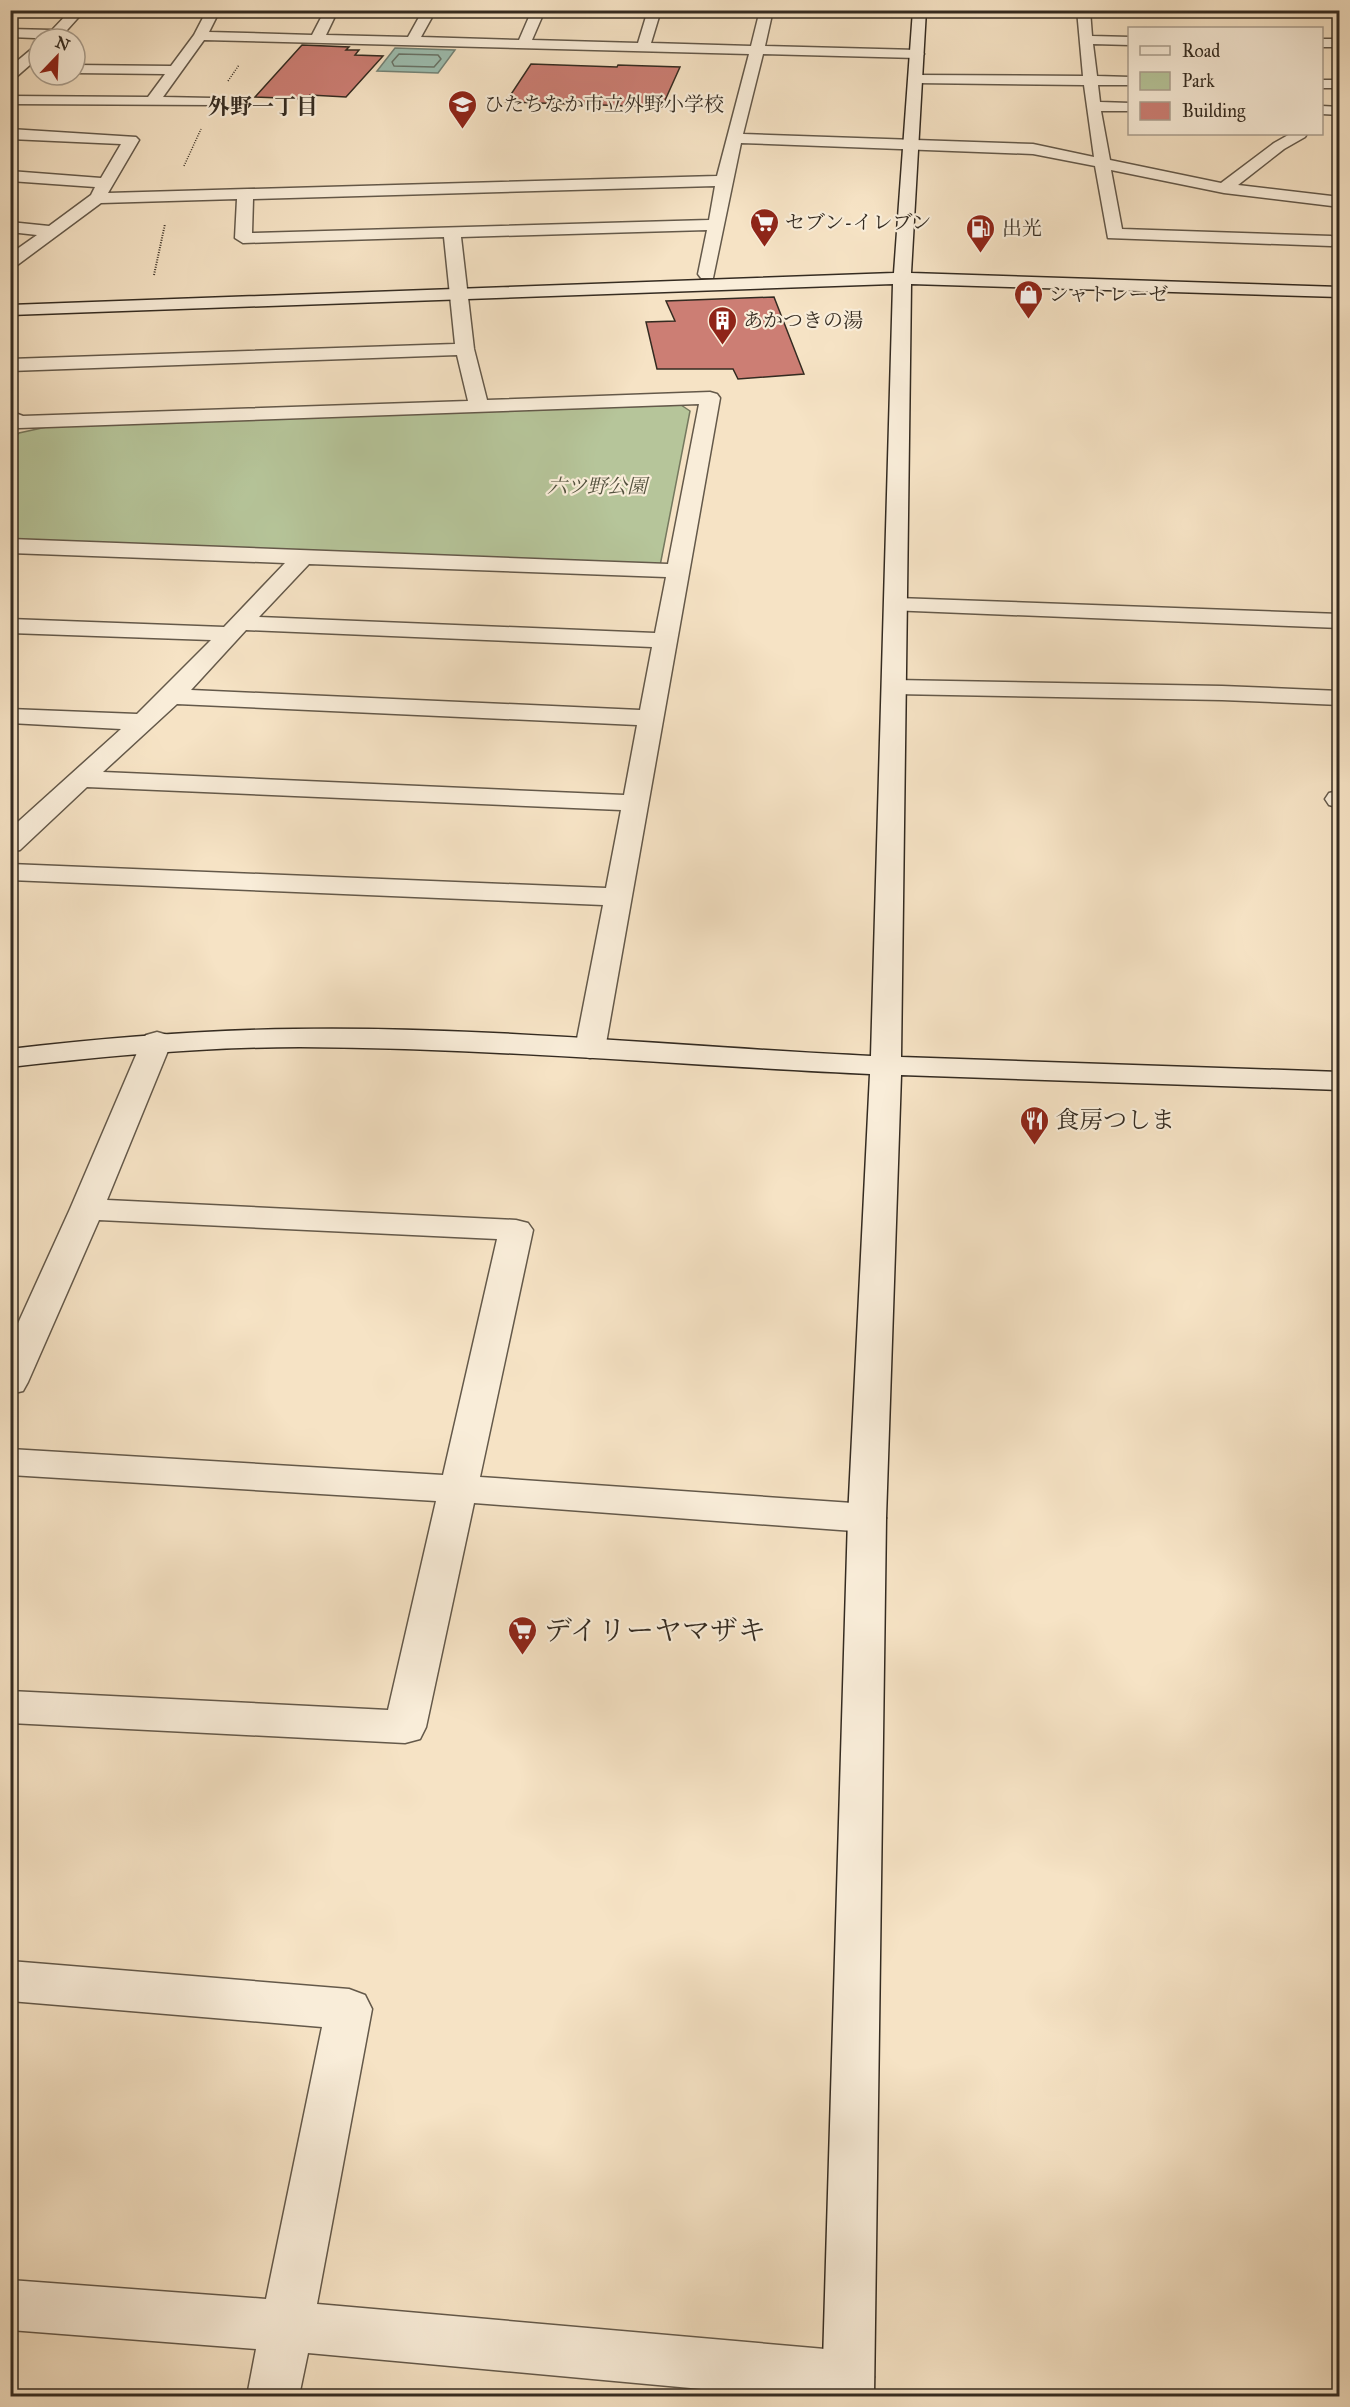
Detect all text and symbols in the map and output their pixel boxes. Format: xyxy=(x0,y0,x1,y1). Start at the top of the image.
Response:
north arrow xyxy=(27,27,87,87)
legend xyxy=(1128,27,1323,135)
text: N xyxy=(53,32,73,55)
text: Road xyxy=(1182,40,1220,62)
text: Park xyxy=(1182,70,1215,92)
school or university icon: ひたちなか市立外野小学校 xyxy=(447,88,479,130)
place label: ひたちなか市立外野小学校 xyxy=(484,92,724,116)
district label: 外野一丁目 xyxy=(208,93,318,120)
text: Building xyxy=(1182,100,1246,123)
supermarket icon: セブン-イレブン xyxy=(748,206,780,248)
place label: セブン-イレブン xyxy=(785,210,932,234)
fuel station icon: 出光 xyxy=(965,212,997,254)
place label: 出光 xyxy=(1002,216,1042,240)
shop icon: シャトレーゼ xyxy=(1012,278,1044,320)
place label: シャトレーゼ xyxy=(1049,282,1168,306)
building icon: あかつきの湯 xyxy=(706,304,738,346)
place label: あかつきの湯 xyxy=(743,308,863,332)
park label: 六ツ野公園 xyxy=(547,474,650,498)
restaurant icon: 食房つしま xyxy=(1018,1104,1050,1146)
place label: 食房つしま xyxy=(1055,1105,1175,1135)
place label: デイリーヤマザキ xyxy=(544,1613,766,1648)
supermarket icon: デイリーヤマザキ xyxy=(507,1614,539,1656)

